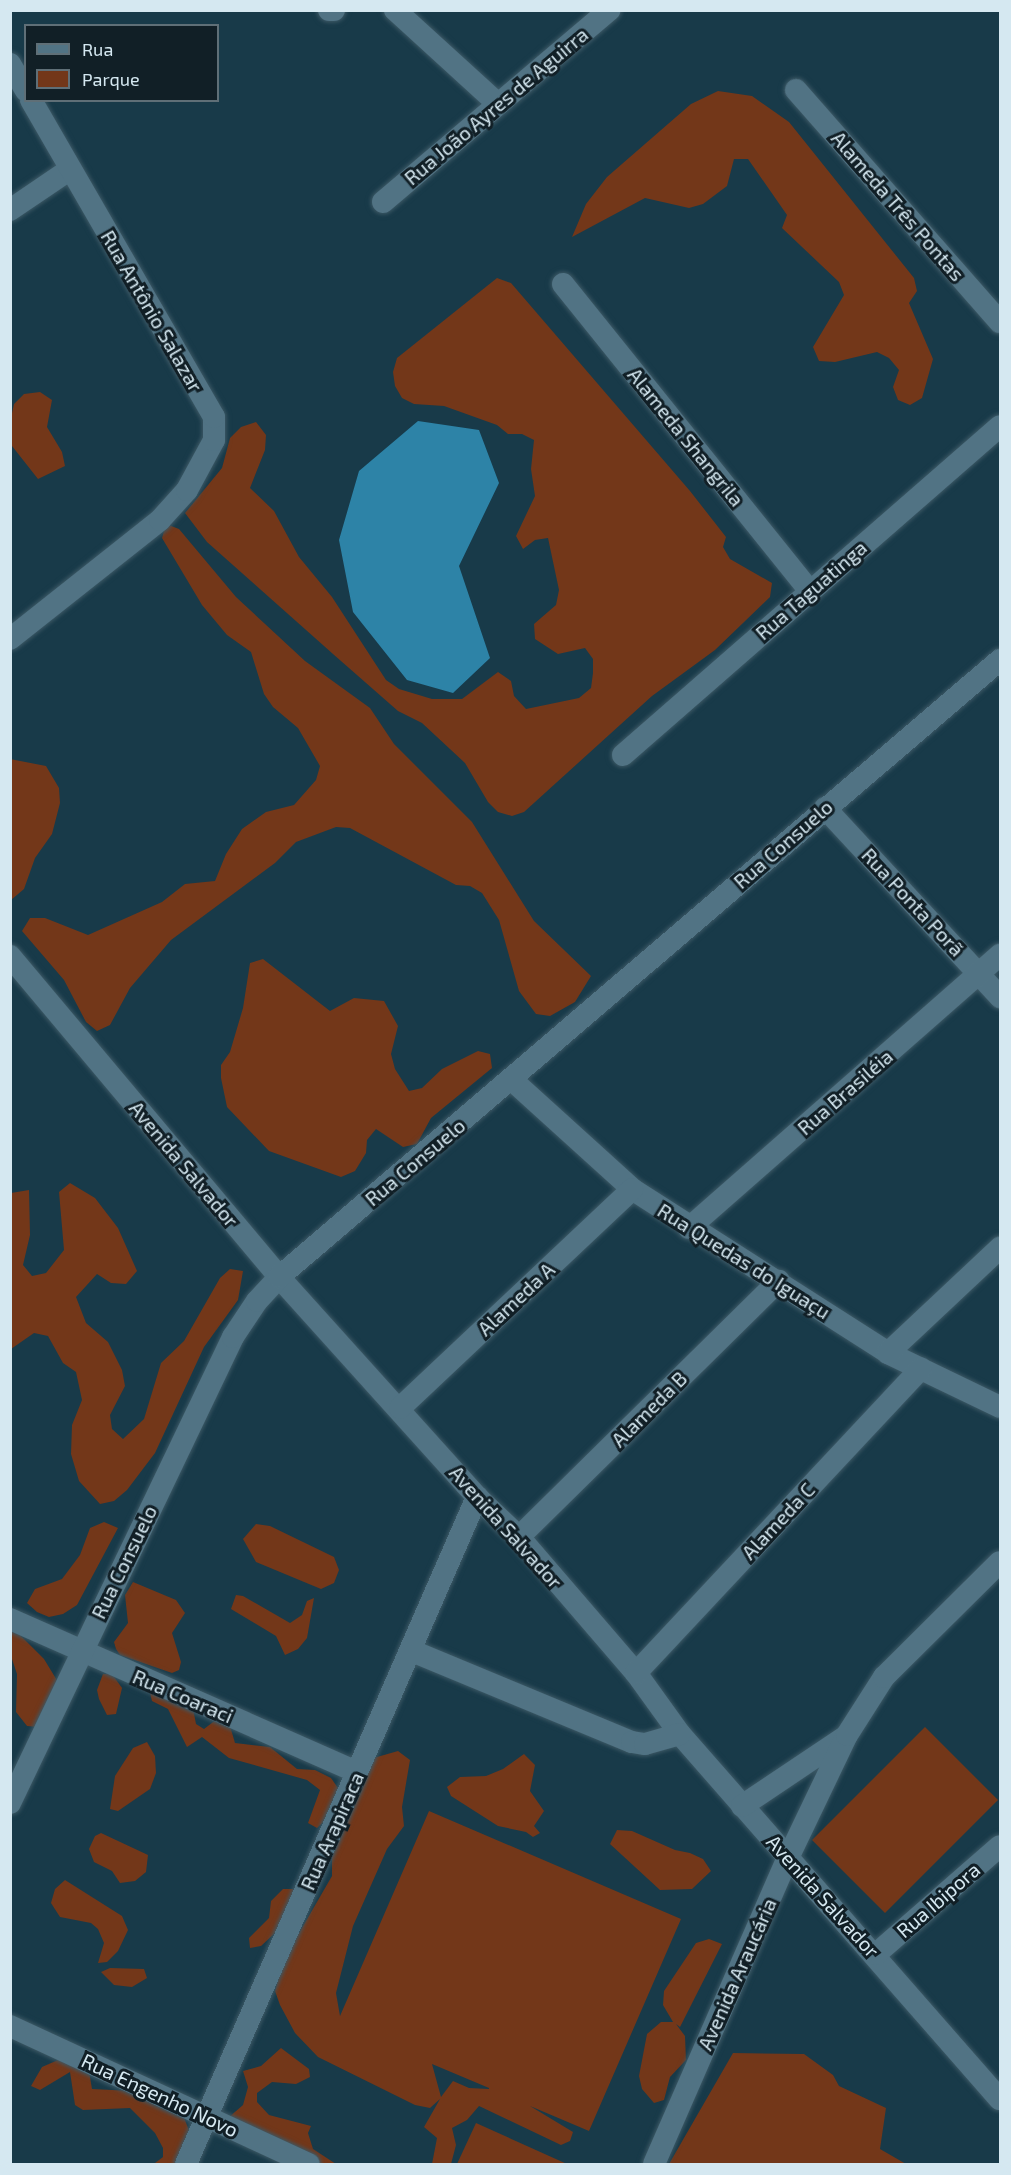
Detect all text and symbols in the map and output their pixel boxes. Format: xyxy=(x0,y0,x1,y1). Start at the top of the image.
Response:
street label: Rua João Ayres de Aguirra xyxy=(399,22,593,190)
legend xyxy=(24,24,219,102)
text: Rua xyxy=(82,38,113,60)
text: Parque xyxy=(82,68,140,90)
street label: Alameda Três Pontas xyxy=(826,126,970,286)
street label: Rua Antônio Salazar xyxy=(96,226,208,396)
street label: Alameda Shangrila xyxy=(623,363,749,511)
street label: Rua Taguatinga xyxy=(750,535,872,645)
street label: Rua Consuelo xyxy=(729,795,837,893)
street label: Rua Ponta Porã xyxy=(857,843,969,961)
street label: Rua Brasiléia xyxy=(792,1044,898,1140)
street label: Avenida Salvador xyxy=(124,1096,244,1232)
street label: Rua Consuelo xyxy=(360,1113,470,1211)
street label: Rua Quedas do Iguaçu xyxy=(653,1198,835,1324)
street label: Alameda A xyxy=(472,1257,560,1341)
street label: Alameda B xyxy=(606,1366,692,1452)
street label: Avenida Salvador xyxy=(445,1461,567,1593)
street label: Alameda C xyxy=(737,1478,819,1564)
street label: Rua Consuelo xyxy=(86,1501,162,1623)
street label: Rua Coaraci xyxy=(129,1664,237,1728)
street label: Rua Arapiraca xyxy=(295,1768,369,1894)
street label: Avenida Salvador xyxy=(762,1830,884,1962)
street label: Rua Ibipora xyxy=(891,1857,985,1943)
street label: Avenida Araucária xyxy=(693,1894,781,2054)
street label: Rua Engenho Novo xyxy=(78,2048,242,2142)

